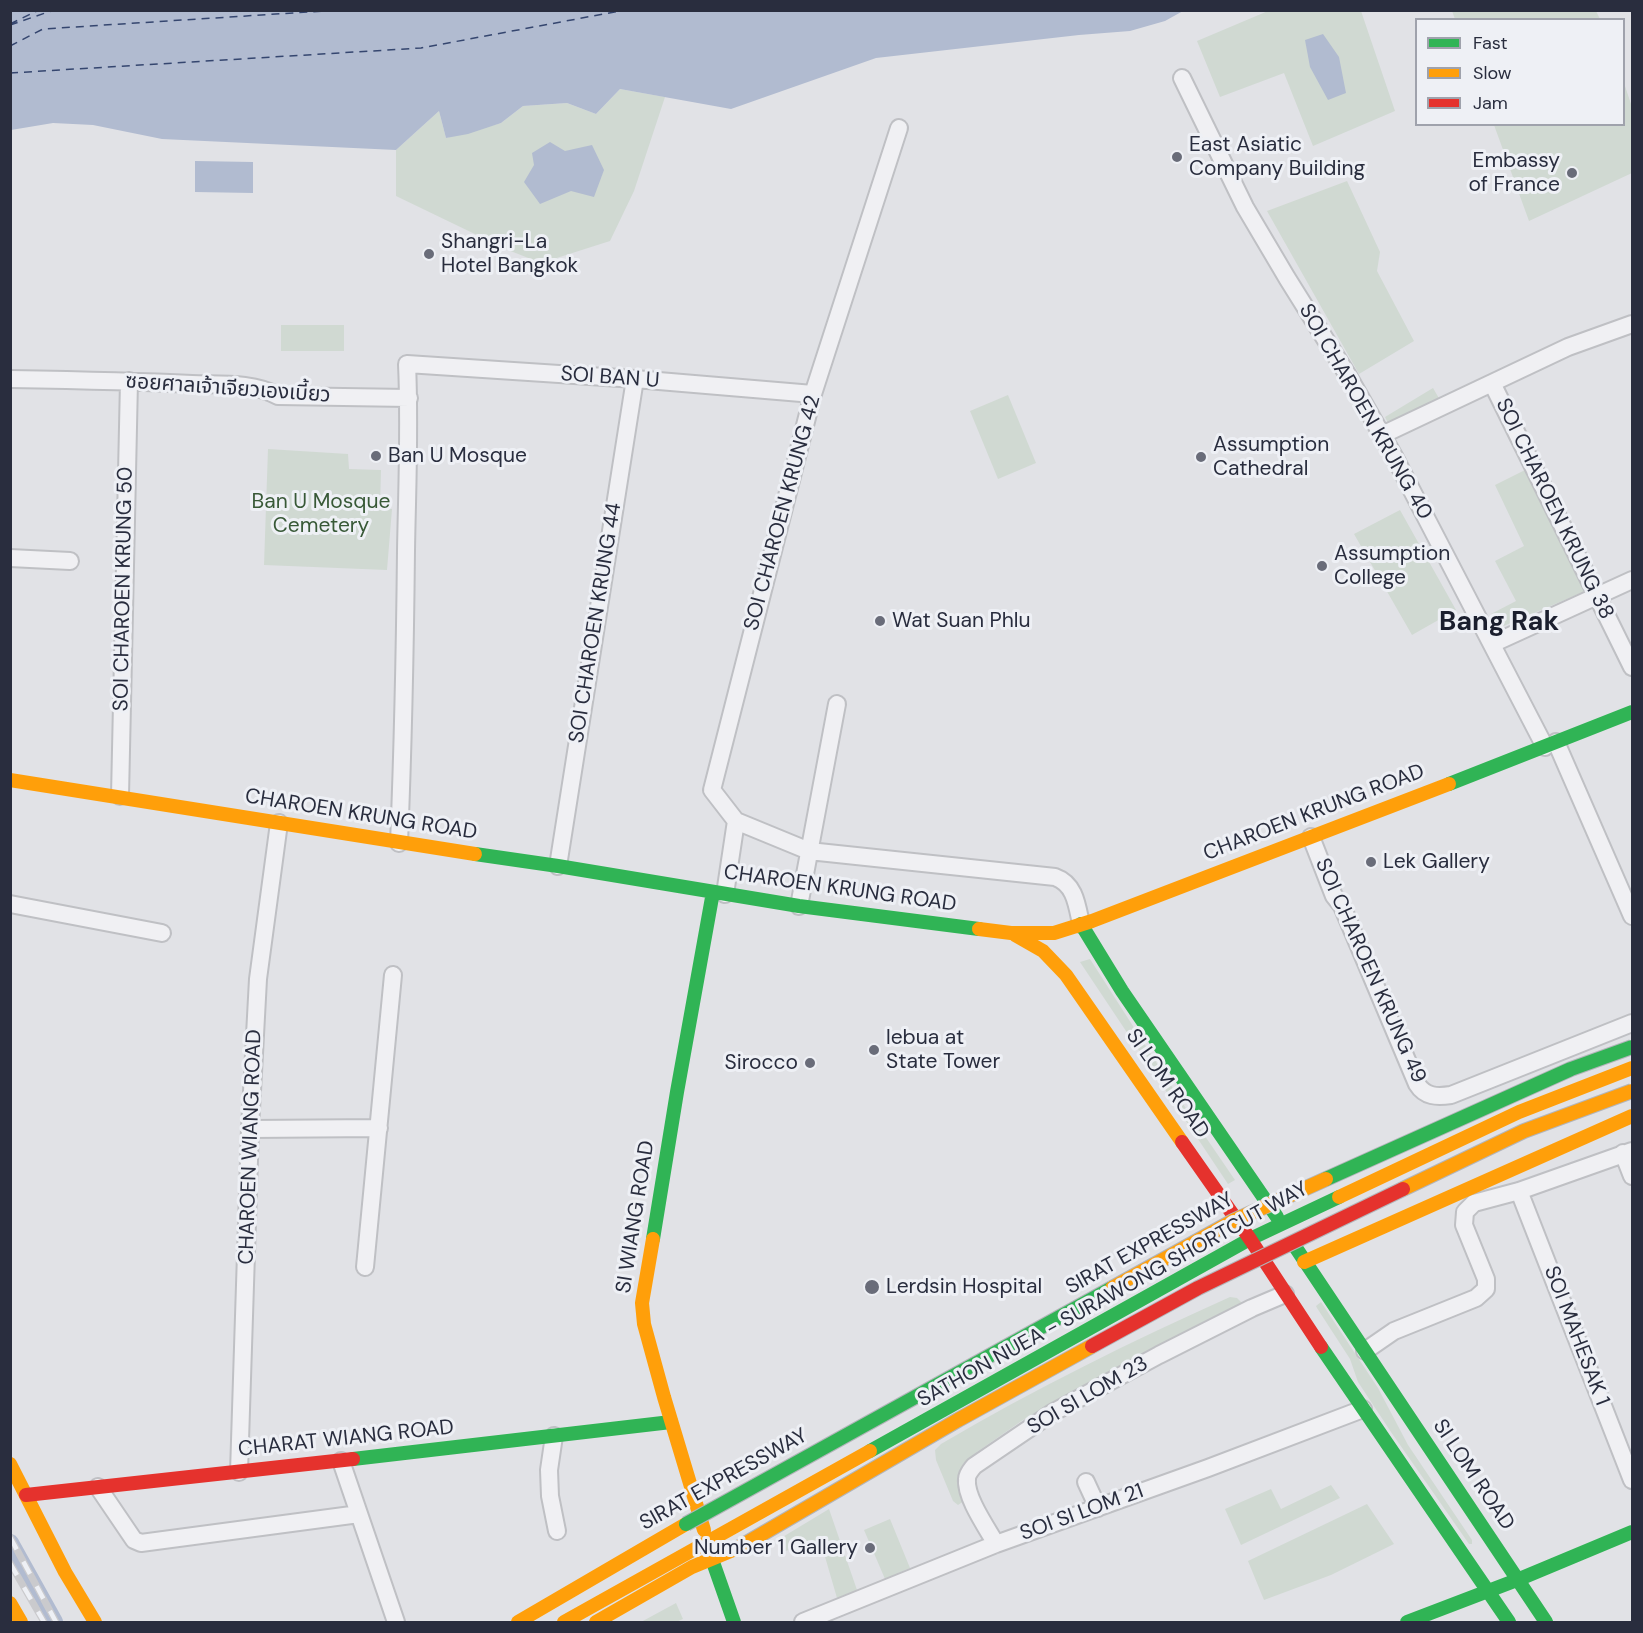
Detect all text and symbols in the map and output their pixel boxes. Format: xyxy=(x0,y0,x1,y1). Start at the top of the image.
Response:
legend xyxy=(1415,18,1625,126)
text: Fast xyxy=(1473,31,1508,55)
text: Slow xyxy=(1473,61,1512,85)
text: Jam xyxy=(1473,91,1508,115)
place label: East Asiatic Company Building xyxy=(1189,132,1365,182)
place label: Embassy of France xyxy=(1468,148,1560,198)
marker: East Asiatic Company Building xyxy=(1170,150,1184,164)
marker: Embassy of France xyxy=(1565,166,1579,180)
place label: Shangri-La Hotel Bangkok xyxy=(441,229,578,279)
marker: Shangri-La Hotel Bangkok xyxy=(422,247,436,261)
street label: SOI CHAROEN KRUNG 40 xyxy=(1293,300,1437,524)
street label: SOI BAN U xyxy=(560,362,660,394)
street label: ซอยศาลเจ้าเจียวเองเบี้ยว xyxy=(125,369,331,409)
street label: SOI CHAROEN KRUNG 42 xyxy=(739,393,827,633)
street label: SOI CHAROEN KRUNG 38 xyxy=(1489,394,1619,624)
place label: Assumption Cathedral xyxy=(1213,432,1329,482)
place label: Ban U Mosque xyxy=(388,443,527,469)
marker: Ban U Mosque xyxy=(369,449,383,463)
marker: Assumption Cathedral xyxy=(1194,450,1208,464)
street label: SOI CHAROEN KRUNG 50 xyxy=(109,466,139,712)
park label: Ban U Mosque Cemetery xyxy=(252,489,390,539)
street label: SOI CHAROEN KRUNG 44 xyxy=(565,501,627,745)
place label: Assumption College xyxy=(1334,541,1450,591)
marker: Assumption College xyxy=(1315,559,1329,573)
district label: Bang Rak xyxy=(1439,607,1559,639)
place label: Wat Suan Phlu xyxy=(892,608,1030,634)
marker: Wat Suan Phlu xyxy=(873,614,887,628)
street label: CHAROEN KRUNG ROAD xyxy=(1200,759,1428,867)
street label: CHAROEN KRUNG ROAD xyxy=(243,784,479,846)
place label: Lek Gallery xyxy=(1383,849,1490,875)
street label: SOI CHAROEN KRUNG 49 xyxy=(1309,855,1431,1087)
marker: Lek Gallery xyxy=(1364,855,1378,869)
street label: CHAROEN KRUNG ROAD xyxy=(722,860,958,918)
street label: SI LOM ROAD xyxy=(1120,1024,1214,1144)
place label: lebua at State Tower xyxy=(886,1025,1000,1075)
street label: CHAROEN WIANG ROAD xyxy=(234,1029,268,1265)
marker: lebua at State Tower xyxy=(867,1043,881,1057)
place label: Sirocco xyxy=(724,1050,798,1076)
marker: Sirocco xyxy=(803,1056,817,1070)
street label: SI WIANG ROAD xyxy=(612,1139,660,1295)
street label: SATHON NUEA - SURAWONG SHORTCUT WAY xyxy=(913,1177,1313,1413)
street label: SIRAT EXPRESSWAY xyxy=(1062,1187,1238,1301)
street label: SOI MAHESAK 1 xyxy=(1538,1263,1614,1409)
place label: Lerdsin Hospital xyxy=(886,1274,1042,1300)
marker: Lerdsin Hospital xyxy=(863,1278,881,1296)
street label: SOI SI LOM 23 xyxy=(1023,1351,1153,1441)
street label: CHARAT WIANG ROAD xyxy=(237,1415,455,1463)
street label: SI LOM ROAD xyxy=(1427,1415,1519,1535)
street label: SIRAT EXPRESSWAY xyxy=(636,1423,812,1537)
street label: SOI SI LOM 21 xyxy=(1017,1479,1147,1547)
place label: Number 1 Gallery xyxy=(694,1535,858,1561)
marker: Number 1 Gallery xyxy=(863,1541,877,1555)

